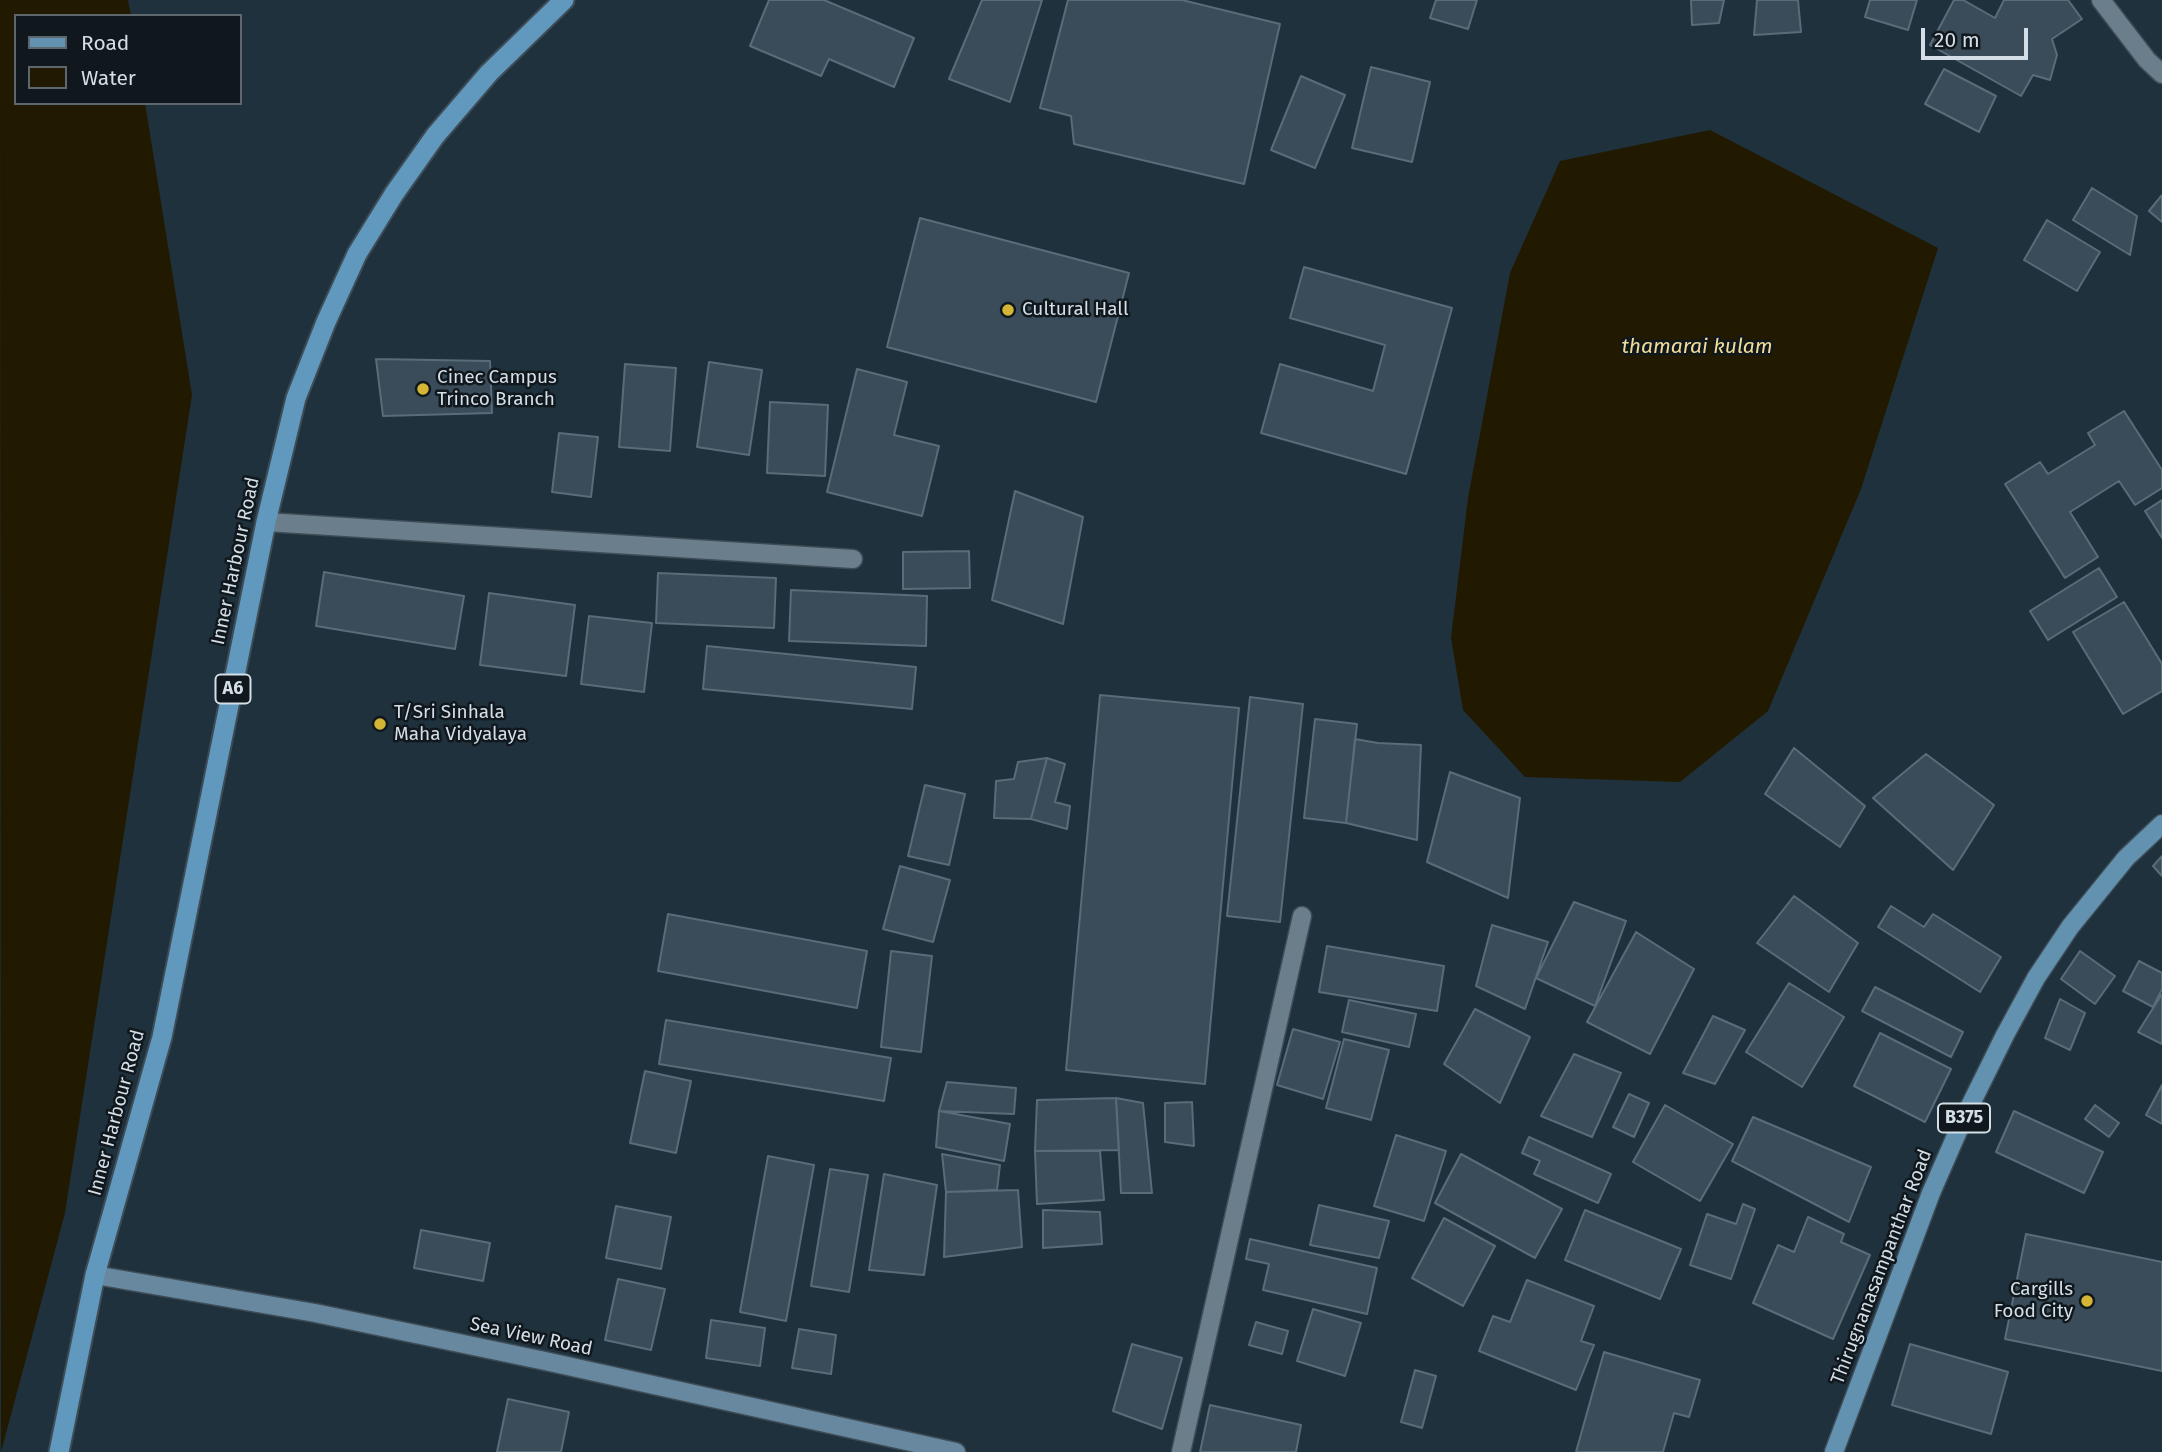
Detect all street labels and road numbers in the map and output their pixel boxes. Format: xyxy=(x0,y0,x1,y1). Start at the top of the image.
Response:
street label: Inner Harbour Road xyxy=(207,475,265,647)
road number: A6 xyxy=(216,674,250,704)
street label: Inner Harbour Road xyxy=(84,1028,150,1198)
road number: B375 xyxy=(1938,1104,1990,1133)
street label: Thirugnanasampanthar Road xyxy=(1827,1146,1937,1388)
street label: Sea View Road xyxy=(468,1313,594,1361)

